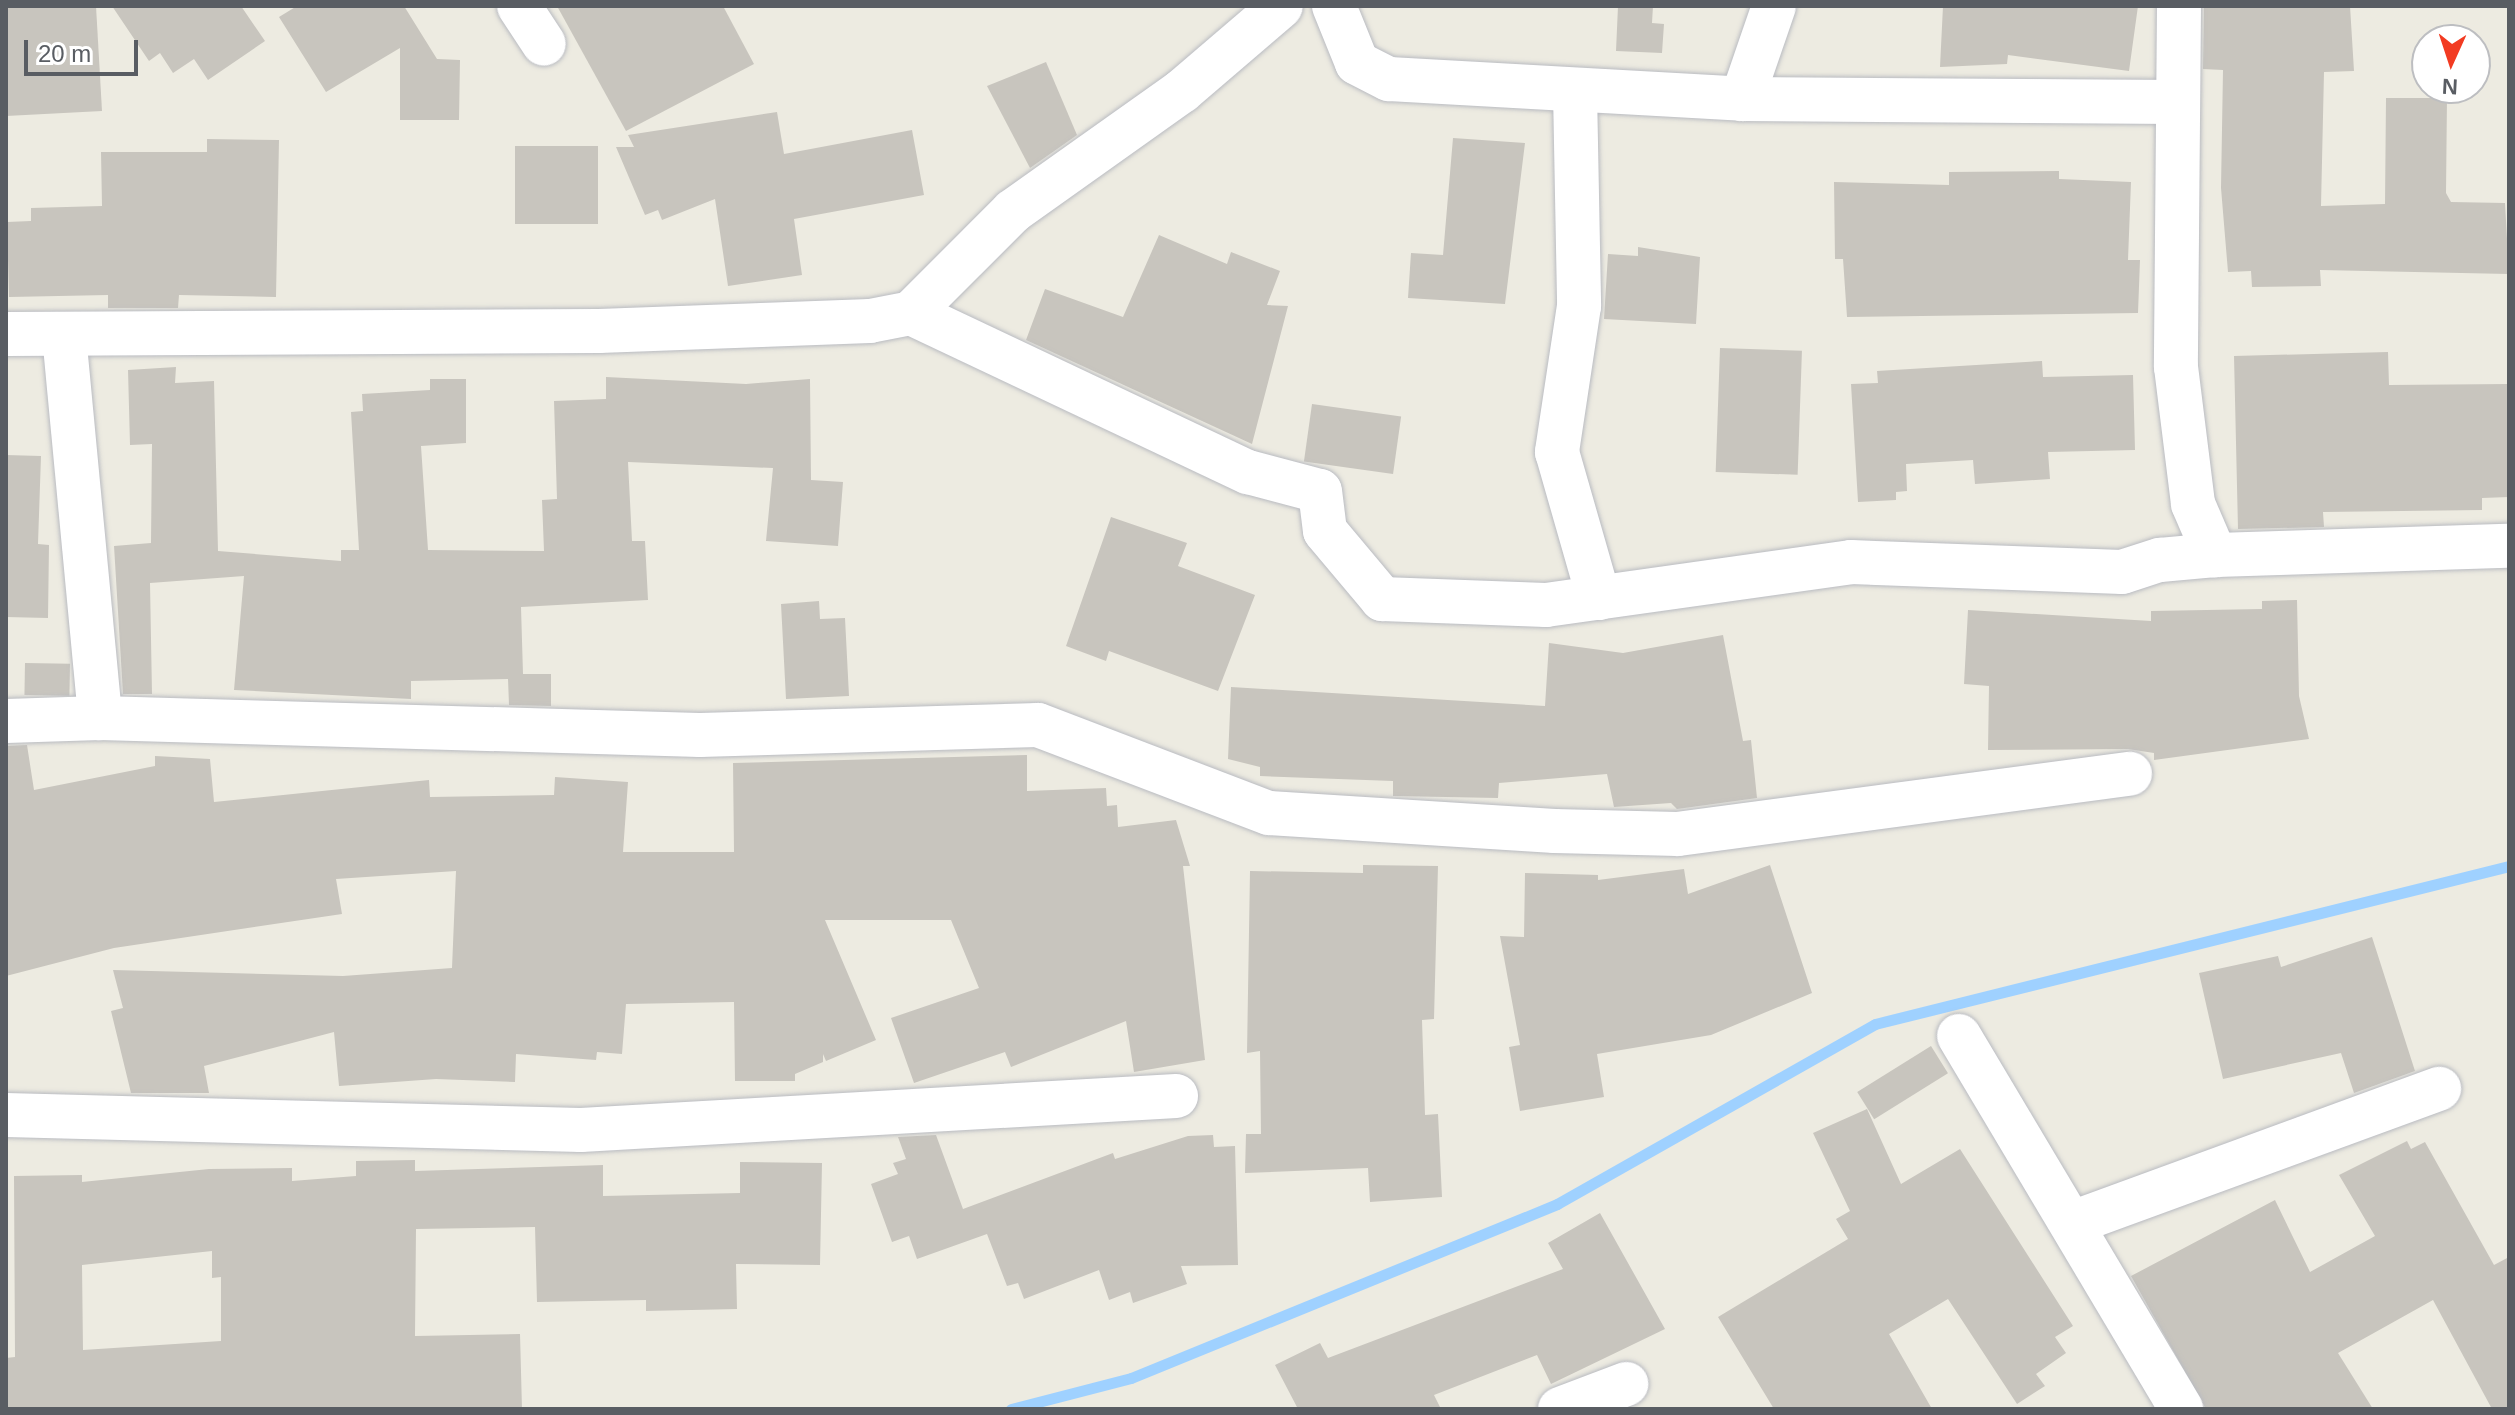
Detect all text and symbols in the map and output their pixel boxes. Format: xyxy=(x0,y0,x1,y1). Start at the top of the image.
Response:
scale bar xyxy=(28,24,142,74)
north arrow xyxy=(2411,24,2491,104)
text: 20 m xyxy=(38,40,91,67)
text: N xyxy=(2441,74,2458,99)

